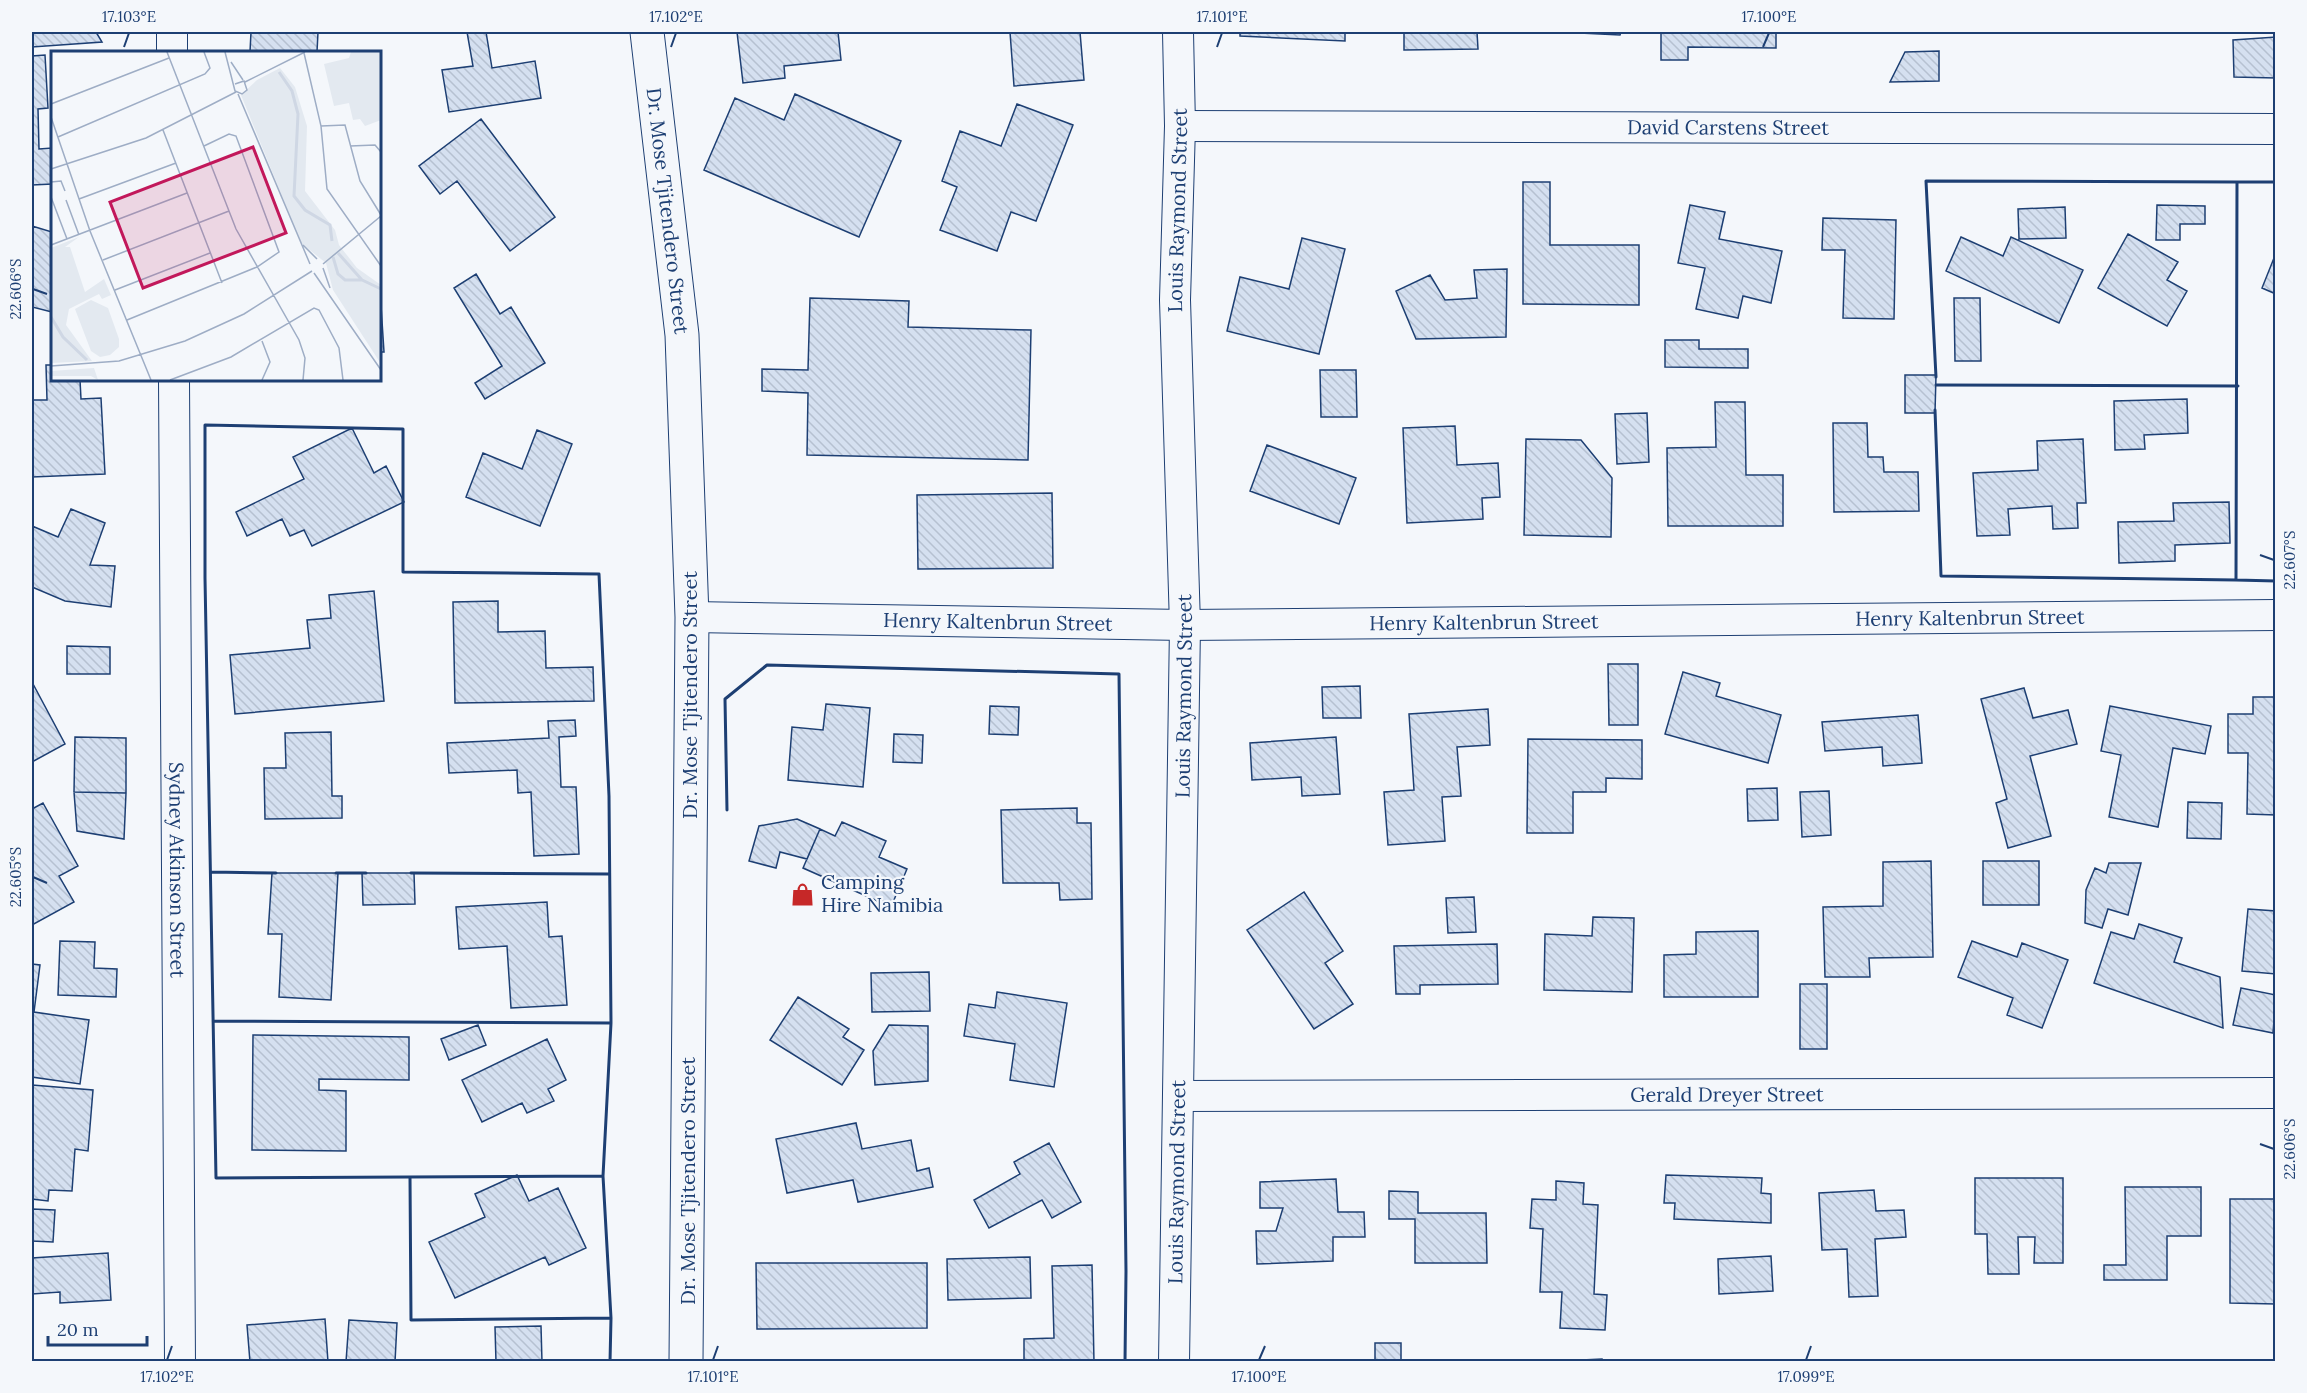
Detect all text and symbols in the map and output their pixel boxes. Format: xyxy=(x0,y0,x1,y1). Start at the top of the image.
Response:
text: 17.103°E xyxy=(102,7,156,26)
text: 17.102°E xyxy=(649,7,703,26)
text: 17.101°E xyxy=(1196,7,1248,26)
text: 17.100°E xyxy=(1742,7,1796,26)
inset map xyxy=(51,51,381,381)
street label: Dr. Mose Tjitendero Street xyxy=(642,86,695,336)
street label: Louis Raymond Street xyxy=(1162,108,1192,313)
street label: David Carstens Street xyxy=(1627,114,1829,140)
text: 22.606°S xyxy=(6,259,25,319)
text: 22.607°S xyxy=(2280,531,2299,589)
street label: Dr. Mose Tjitendero Street xyxy=(677,571,702,819)
street label: Louis Raymond Street xyxy=(1169,593,1197,798)
street label: Henry Kaltenbrun Street xyxy=(1855,604,2085,631)
street label: Henry Kaltenbrun Street xyxy=(883,607,1113,636)
street label: Henry Kaltenbrun Street xyxy=(1369,608,1599,635)
street label: Sydney Atkinson Street xyxy=(164,762,191,978)
text: 22.605°S xyxy=(6,847,25,907)
place label: Camping Hire Namibia xyxy=(821,869,943,917)
shop icon: Camping Hire Namibia xyxy=(790,881,816,907)
street label: Dr. Mose Tjitendero Street xyxy=(675,1057,700,1305)
street label: Louis Raymond Street xyxy=(1162,1079,1190,1284)
street label: Gerald Dreyer Street xyxy=(1630,1081,1824,1107)
text: 22.606°S xyxy=(2280,1119,2299,1179)
scale bar xyxy=(48,1309,147,1347)
text: 20 m xyxy=(57,1318,99,1341)
text: 17.102°E xyxy=(140,1367,194,1386)
text: 17.101°E xyxy=(687,1367,739,1386)
text: 17.100°E xyxy=(1232,1367,1286,1386)
text: 17.099°E xyxy=(1777,1367,1835,1386)

